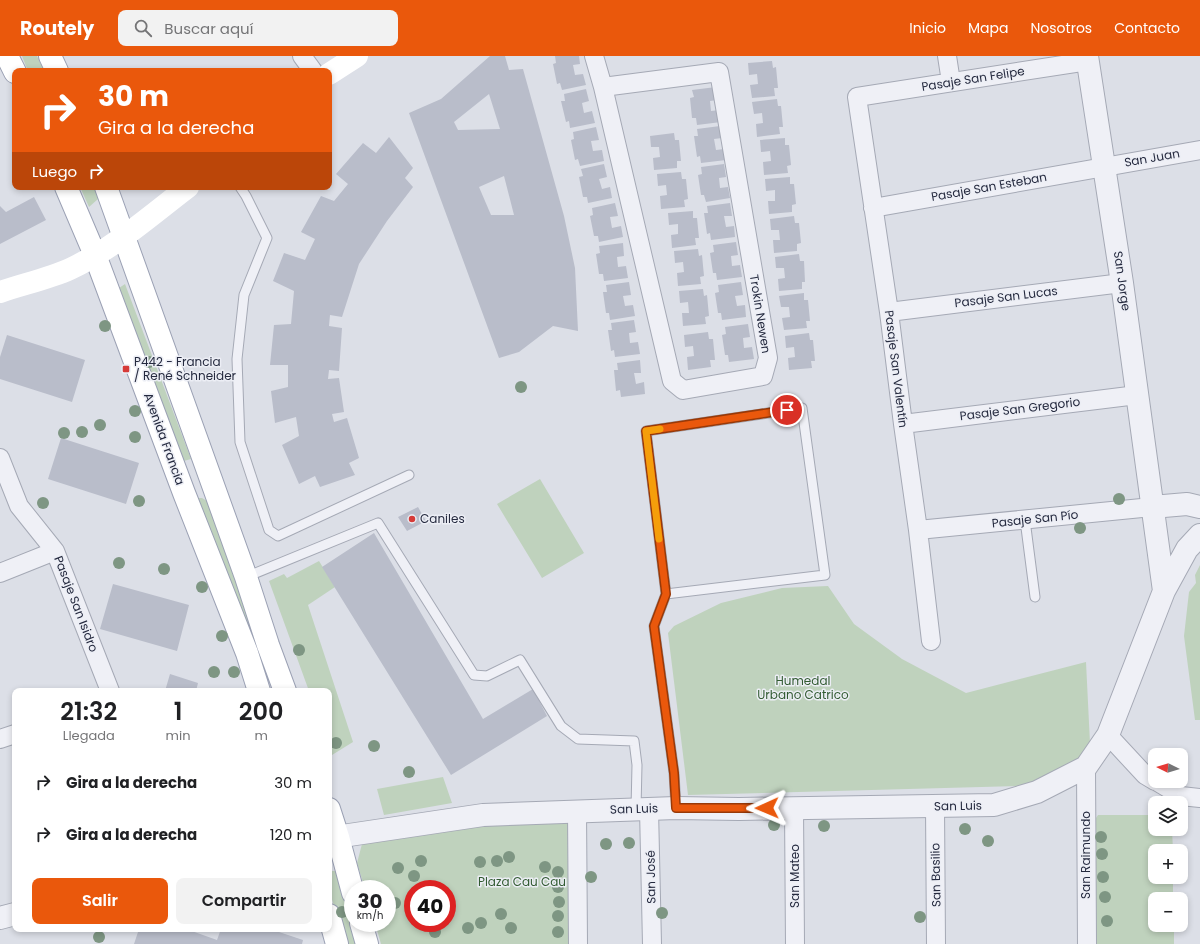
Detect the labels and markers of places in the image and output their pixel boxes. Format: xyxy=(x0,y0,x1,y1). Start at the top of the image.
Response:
place label: P442 - Francia / René Schneider xyxy=(134,353,237,384)
marker: P442 - Francia / René Schneider xyxy=(121,364,131,374)
pin xyxy=(770,393,804,427)
place label: Caniles xyxy=(420,510,465,527)
marker: Caniles xyxy=(407,514,417,524)

